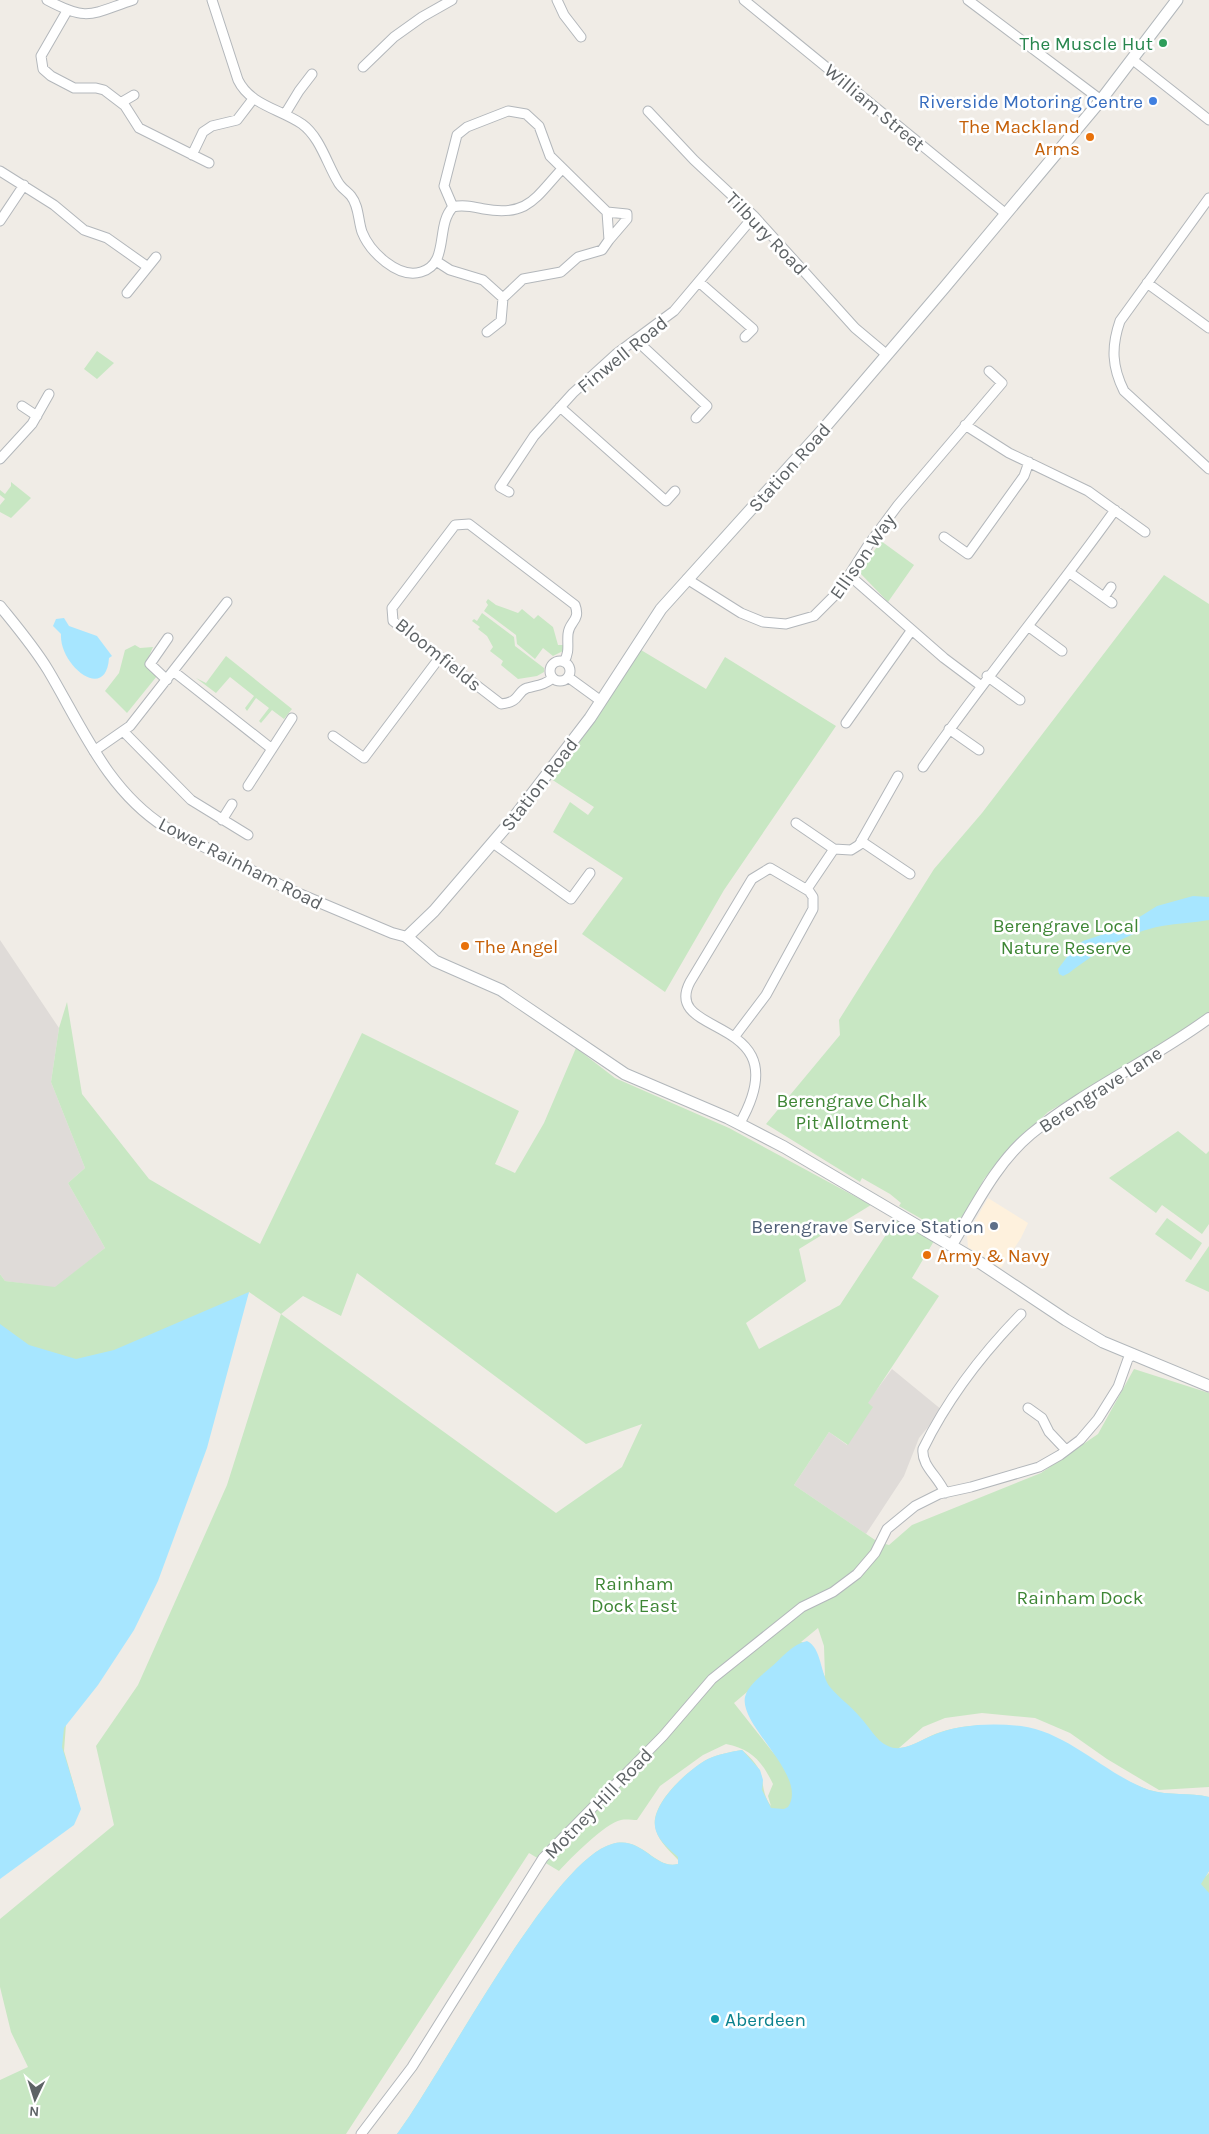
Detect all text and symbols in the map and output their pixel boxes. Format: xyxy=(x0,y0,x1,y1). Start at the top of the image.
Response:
place label: The Muscle Hut xyxy=(1019,33,1153,55)
marker: The Muscle Hut xyxy=(1157,37,1169,49)
street label: William Street xyxy=(820,60,929,156)
place label: Riverside Motoring Centre xyxy=(918,91,1143,113)
marker: Riverside Motoring Centre xyxy=(1147,95,1159,107)
place label: The Mackland Arms xyxy=(959,116,1080,160)
marker: The Mackland Arms xyxy=(1084,131,1096,143)
street label: Tilbury Road xyxy=(721,187,811,280)
street label: Finwell Road xyxy=(573,312,672,398)
street label: Station Road xyxy=(744,419,835,517)
street label: Ellison Way xyxy=(825,510,900,603)
street label: Bloomfields xyxy=(391,613,486,696)
street label: Station Road xyxy=(497,734,583,836)
street label: Lower Rainham Road xyxy=(155,813,326,915)
park label: Berengrave Local Nature Reserve xyxy=(993,915,1139,959)
place label: The Angel xyxy=(475,936,558,958)
marker: The Angel xyxy=(459,940,471,952)
street label: Berengrave Lane xyxy=(1035,1042,1166,1138)
park label: Berengrave Chalk Pit Allotment xyxy=(776,1090,928,1134)
place label: Berengrave Service Station xyxy=(751,1216,984,1238)
marker: Berengrave Service Station xyxy=(988,1220,1000,1232)
place label: Army & Navy xyxy=(937,1245,1050,1267)
marker: Army & Navy xyxy=(921,1249,933,1261)
park label: Rainham Dock East xyxy=(591,1573,677,1617)
park label: Rainham Dock xyxy=(1017,1587,1144,1609)
street label: Motney Hill Road xyxy=(540,1744,657,1864)
place label: Aberdeen xyxy=(725,2009,806,2031)
marker: Aberdeen xyxy=(709,2013,721,2025)
north arrow xyxy=(10,2074,60,2124)
text: N xyxy=(29,2103,40,2120)

